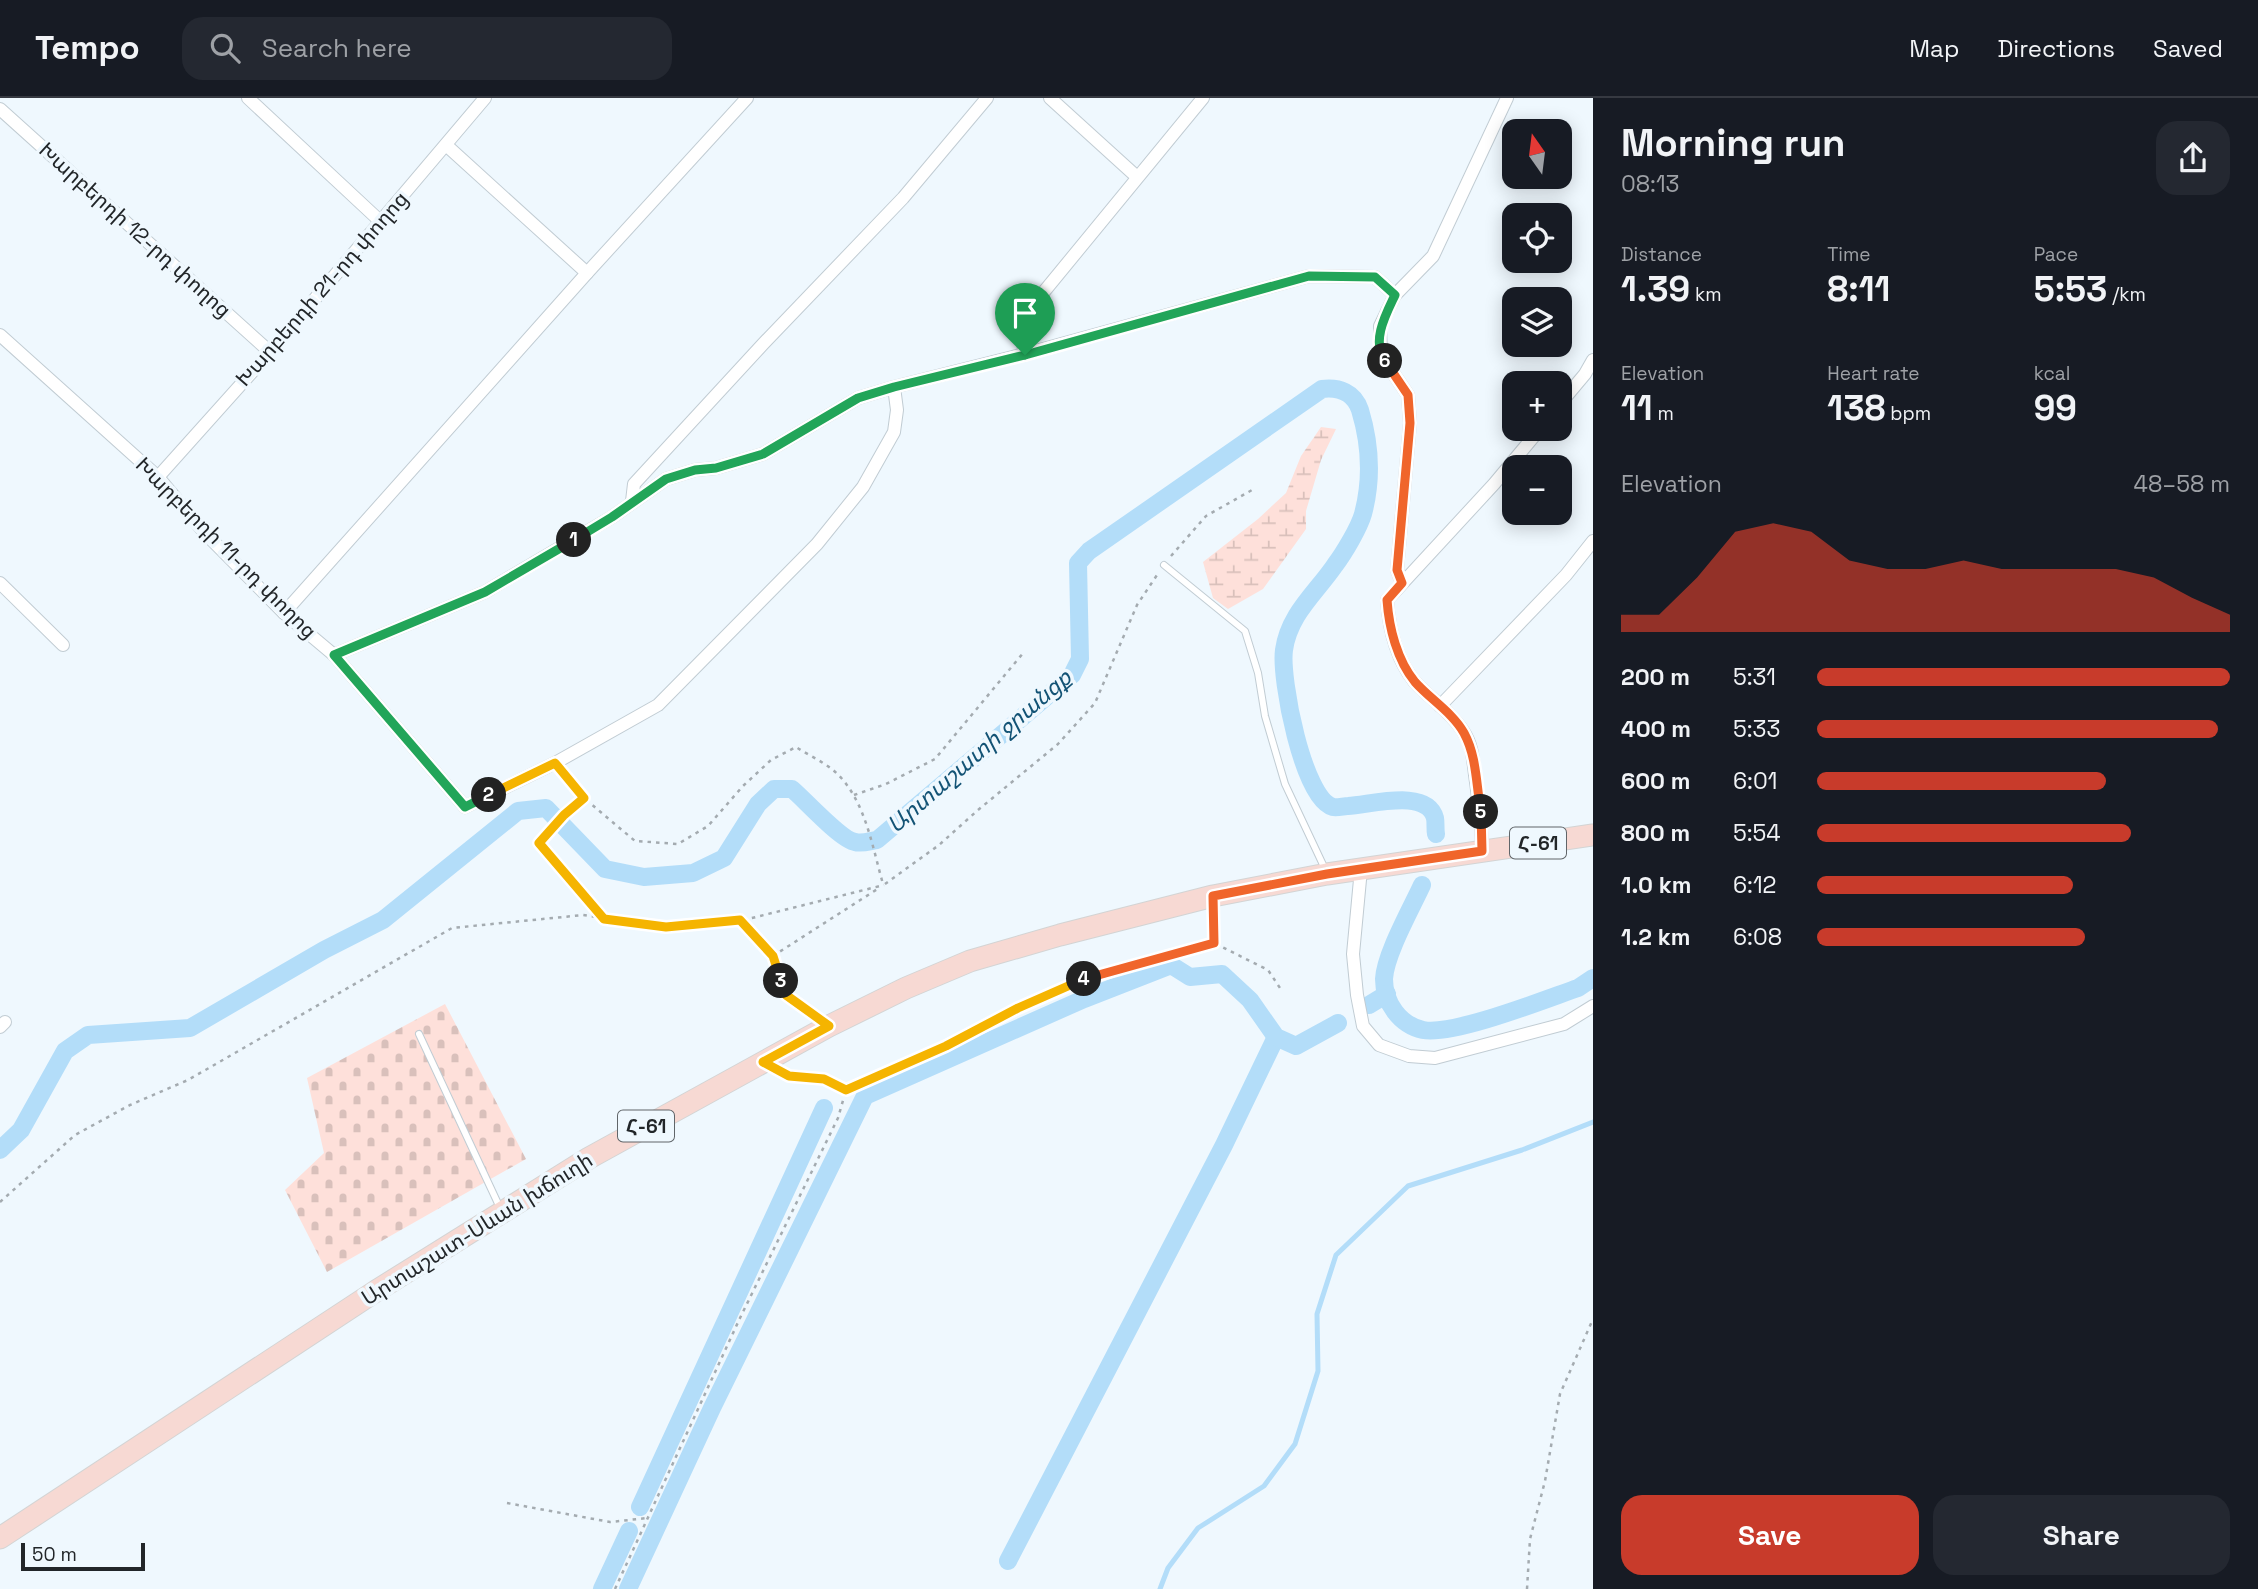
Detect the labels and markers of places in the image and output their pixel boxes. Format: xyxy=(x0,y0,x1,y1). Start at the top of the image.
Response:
pin xyxy=(995,283,1055,355)
pin: 6 xyxy=(1368,344,1402,378)
pin: 1 xyxy=(556,522,592,558)
pin: 2 xyxy=(472,778,506,812)
pin: 5 xyxy=(1464,794,1498,830)
pin: 4 xyxy=(1066,962,1102,996)
pin: 3 xyxy=(764,964,798,998)

